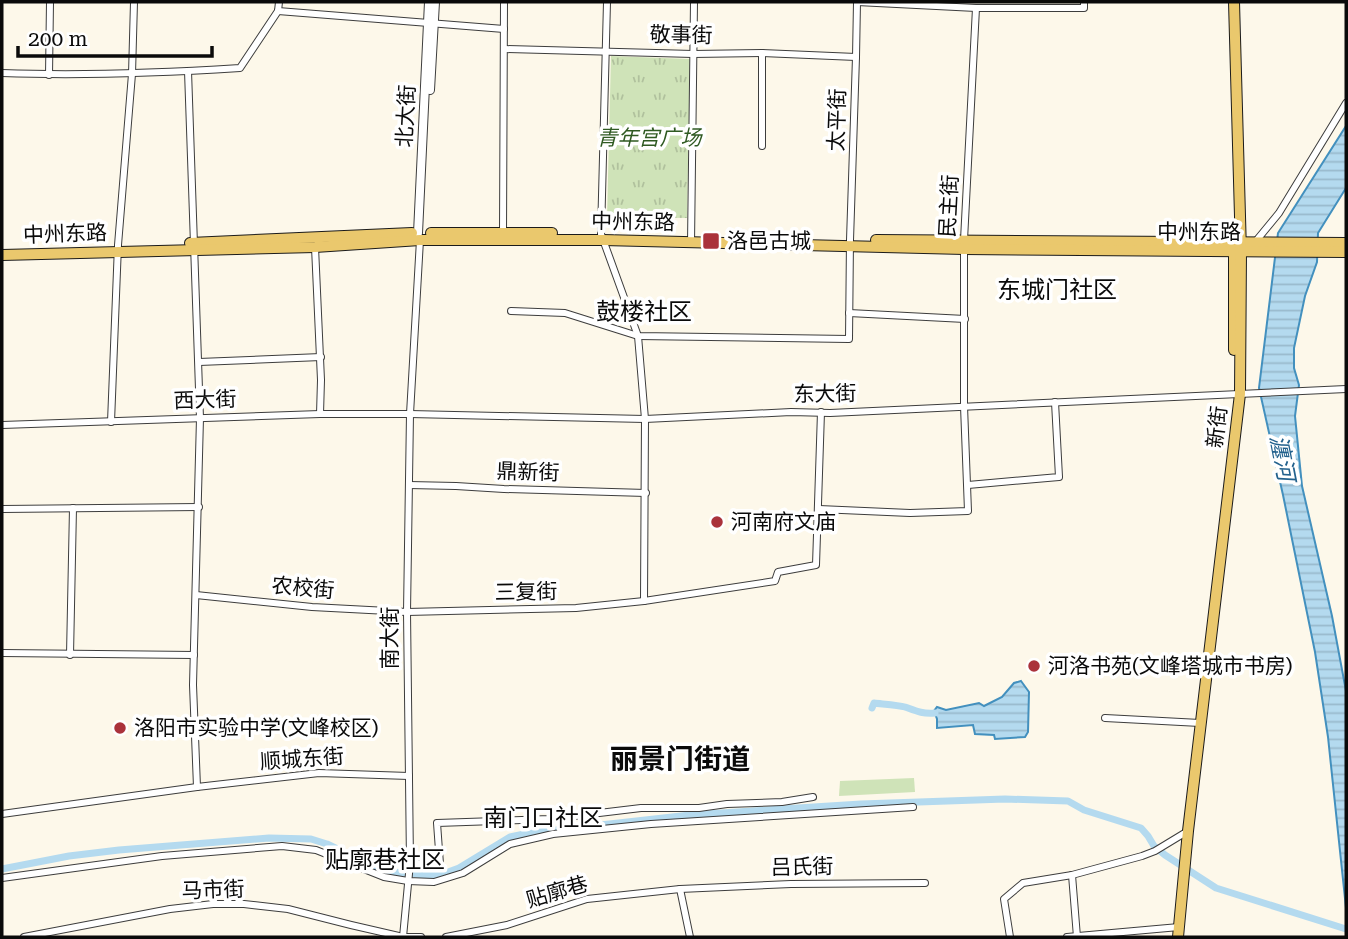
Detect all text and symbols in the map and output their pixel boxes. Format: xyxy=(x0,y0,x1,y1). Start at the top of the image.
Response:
scale bar xyxy=(18,14,212,58)
street label: 敬事街 xyxy=(649,22,713,48)
text: 200 m xyxy=(28,27,88,51)
street label: 北大街 xyxy=(392,84,420,148)
street label: 太平街 xyxy=(824,88,850,152)
park label: 青年宫广场 xyxy=(597,126,703,150)
street label: 民主街 xyxy=(935,174,963,238)
street label: 中州东路 xyxy=(591,209,675,235)
street label: 中州东路 xyxy=(1157,220,1241,244)
street label: 中州东路 xyxy=(23,221,107,247)
place label: 洛邑古城 xyxy=(727,229,811,253)
marker: 洛邑古城 xyxy=(701,231,721,251)
district label: 东城门社区 xyxy=(997,276,1117,304)
district label: 鼓楼社区 xyxy=(596,298,692,326)
street label: 东大街 xyxy=(793,381,857,407)
street label: 西大街 xyxy=(173,387,237,413)
street label: 新街 xyxy=(1203,405,1231,449)
water label: 瀍河 xyxy=(1264,433,1300,487)
street label: 鼎新街 xyxy=(496,459,560,485)
place label: 河南府文庙 xyxy=(731,510,836,534)
marker: 河南府文庙 xyxy=(709,514,725,530)
street label: 农校街 xyxy=(271,573,335,603)
street label: 三复街 xyxy=(494,579,558,605)
street label: 南大街 xyxy=(378,607,402,670)
place label: 河洛书苑(文峰塔城市书房) xyxy=(1048,654,1293,678)
marker: 河洛书苑(文峰塔城市书房) xyxy=(1026,658,1042,674)
place label: 洛阳市实验中学(文峰校区) xyxy=(134,716,379,740)
marker: 洛阳市实验中学(文峰校区) xyxy=(112,720,128,736)
district label: 丽景门街道 xyxy=(610,743,750,776)
street label: 顺城东街 xyxy=(259,744,345,774)
district label: 南门口社区 xyxy=(483,804,603,832)
district label: 贴廓巷社区 xyxy=(325,846,445,874)
street label: 吕氏街 xyxy=(770,854,834,880)
street label: 贴廓巷 xyxy=(523,872,591,912)
street label: 马市街 xyxy=(181,877,245,903)

